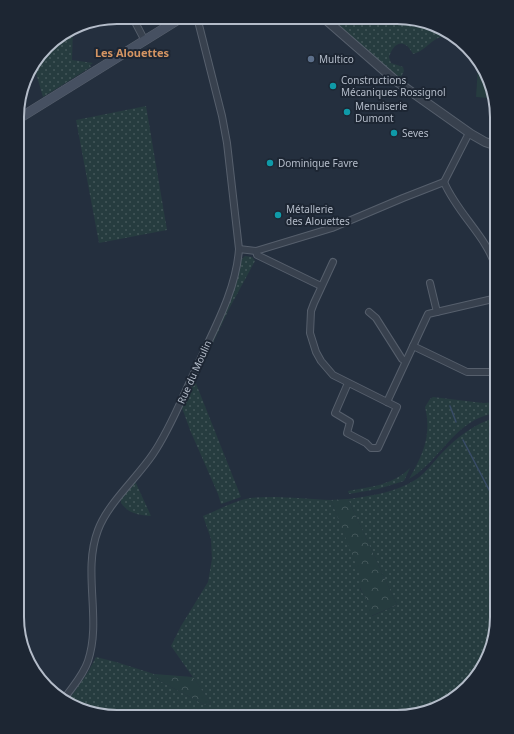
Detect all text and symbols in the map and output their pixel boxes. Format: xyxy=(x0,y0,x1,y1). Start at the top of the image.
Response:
district label: Les Alouettes xyxy=(95,45,170,60)
place label: Multico xyxy=(319,52,354,66)
marker: Multico xyxy=(306,54,316,64)
place label: Constructions Mécaniques Rossignol xyxy=(341,73,446,99)
marker: Constructions Mécaniques Rossignol xyxy=(328,81,338,91)
place label: Menuiserie Dumont xyxy=(355,99,408,125)
marker: Menuiserie Dumont xyxy=(342,107,352,117)
place label: Seves xyxy=(402,126,429,140)
marker: Seves xyxy=(389,128,399,138)
place label: Dominique Favre xyxy=(278,156,358,170)
marker: Dominique Favre xyxy=(265,158,275,168)
place label: Métallerie des Alouettes xyxy=(286,202,350,228)
marker: Métallerie des Alouettes xyxy=(273,210,283,220)
street label: Rue du Moulin xyxy=(174,338,214,406)

